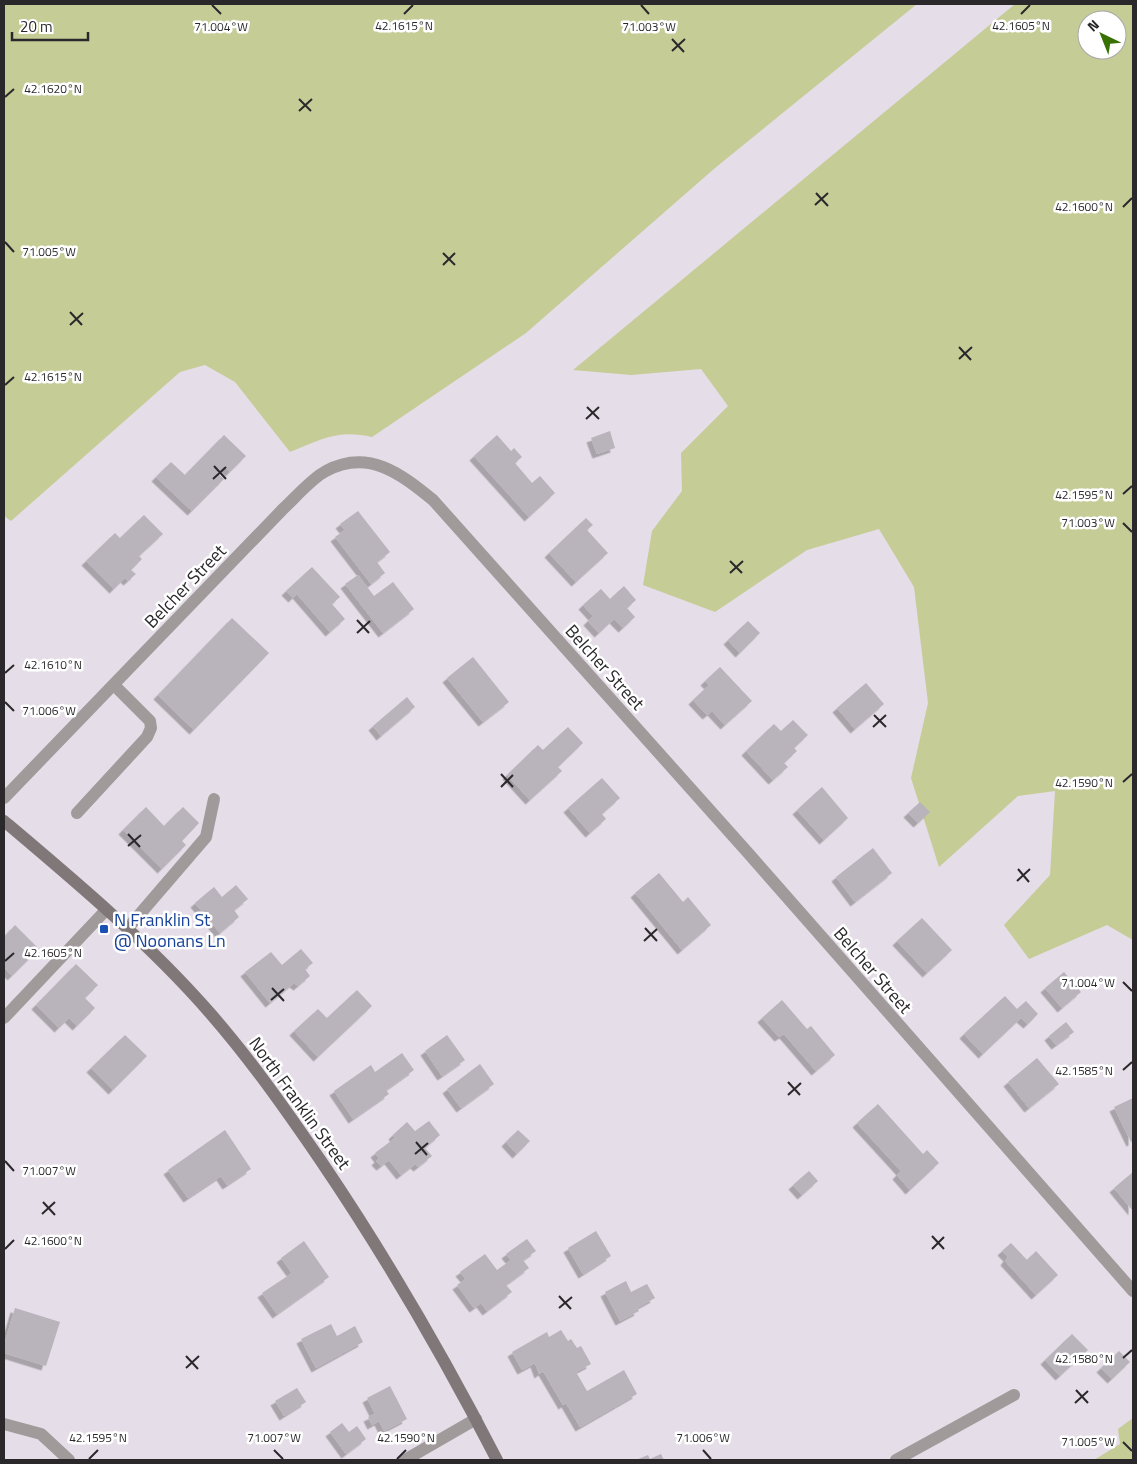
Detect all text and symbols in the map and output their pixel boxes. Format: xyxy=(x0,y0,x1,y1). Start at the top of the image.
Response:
scale bar xyxy=(12,10,89,42)
north arrow xyxy=(1077,10,1127,60)
text: N xyxy=(1082,14,1104,36)
text: 20 m xyxy=(20,15,53,38)
text: 42.1615°N xyxy=(375,16,433,35)
text: 42.1605°N xyxy=(992,16,1050,35)
text: 71.004°W xyxy=(194,17,248,36)
text: 71.003°W xyxy=(622,17,676,36)
text: 42.1620°N xyxy=(24,79,82,98)
text: 42.1600°N xyxy=(1055,197,1113,216)
text: 71.005°W xyxy=(22,242,76,261)
text: 42.1615°N xyxy=(24,367,82,386)
text: 42.1595°N xyxy=(1055,485,1113,504)
text: 71.003°W xyxy=(1061,513,1115,532)
street label: Belcher Street xyxy=(138,537,233,634)
street label: Belcher Street xyxy=(559,618,651,716)
text: 42.1610°N xyxy=(24,655,82,674)
text: 71.006°W xyxy=(22,701,76,720)
text: 42.1590°N xyxy=(1055,773,1113,792)
place label: N Franklin St @ Noonans Ln xyxy=(114,906,226,954)
street label: Belcher Street xyxy=(828,921,919,1020)
marker: N Franklin St @ Noonans Ln xyxy=(98,923,110,935)
text: 42.1605°N xyxy=(24,943,82,962)
text: 71.004°W xyxy=(1061,973,1115,992)
street label: North Franklin Street xyxy=(242,1031,358,1176)
text: 42.1585°N xyxy=(1055,1061,1113,1080)
text: 71.007°W xyxy=(22,1161,76,1180)
text: 42.1600°N xyxy=(24,1231,82,1250)
text: 42.1580°N xyxy=(1055,1349,1113,1368)
text: 42.1595°N xyxy=(69,1428,127,1447)
text: 71.007°W xyxy=(247,1428,301,1447)
text: 42.1590°N xyxy=(377,1428,435,1447)
text: 71.006°W xyxy=(676,1428,730,1447)
text: 71.005°W xyxy=(1061,1432,1115,1451)

